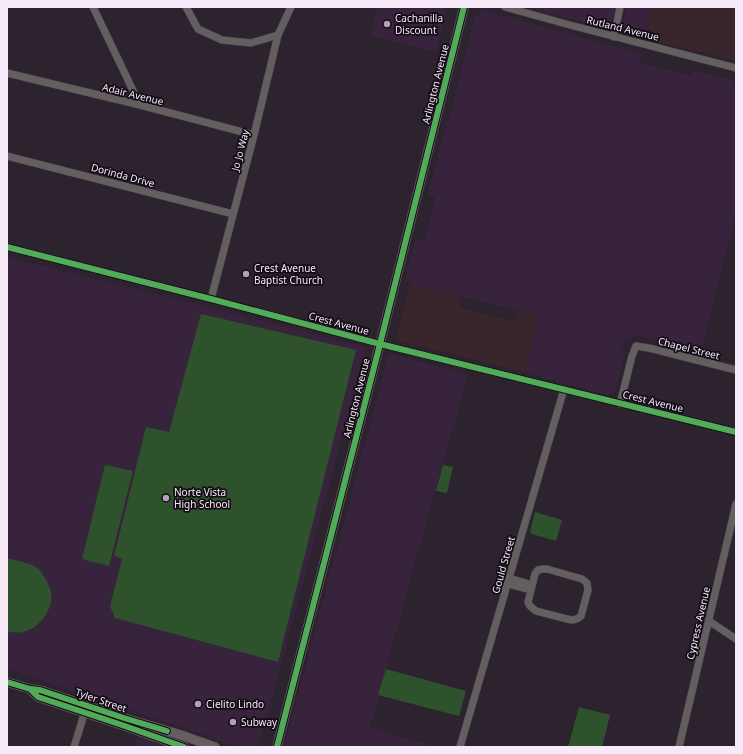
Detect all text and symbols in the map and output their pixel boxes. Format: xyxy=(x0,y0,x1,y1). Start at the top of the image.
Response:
place label: Cachanilla Discount xyxy=(395,11,443,37)
street label: Rutland Avenue xyxy=(585,12,661,44)
marker: Cachanilla Discount xyxy=(382,19,392,29)
street label: Arlington Avenue xyxy=(418,42,452,125)
street label: Adair Avenue xyxy=(101,80,165,108)
street label: Jo Jo Way xyxy=(227,127,253,173)
street label: Dorinda Drive xyxy=(90,160,157,190)
place label: Crest Avenue Baptist Church xyxy=(254,261,323,287)
marker: Crest Avenue Baptist Church xyxy=(241,269,251,279)
street label: Crest Avenue xyxy=(307,308,371,338)
street label: Chapel Street xyxy=(657,334,722,363)
street label: Arlington Avenue xyxy=(339,356,373,439)
street label: Crest Avenue xyxy=(621,387,685,415)
place label: Norte Vista High School xyxy=(174,485,230,511)
marker: Norte Vista High School xyxy=(161,493,171,503)
street label: Gould Street xyxy=(488,534,518,595)
street label: Cypress Avenue xyxy=(683,585,713,661)
street label: Tyler Street xyxy=(74,685,129,715)
place label: Cielito Lindo xyxy=(206,697,264,711)
marker: Cielito Lindo xyxy=(193,699,203,709)
place label: Subway xyxy=(241,715,278,729)
marker: Subway xyxy=(228,717,238,727)

